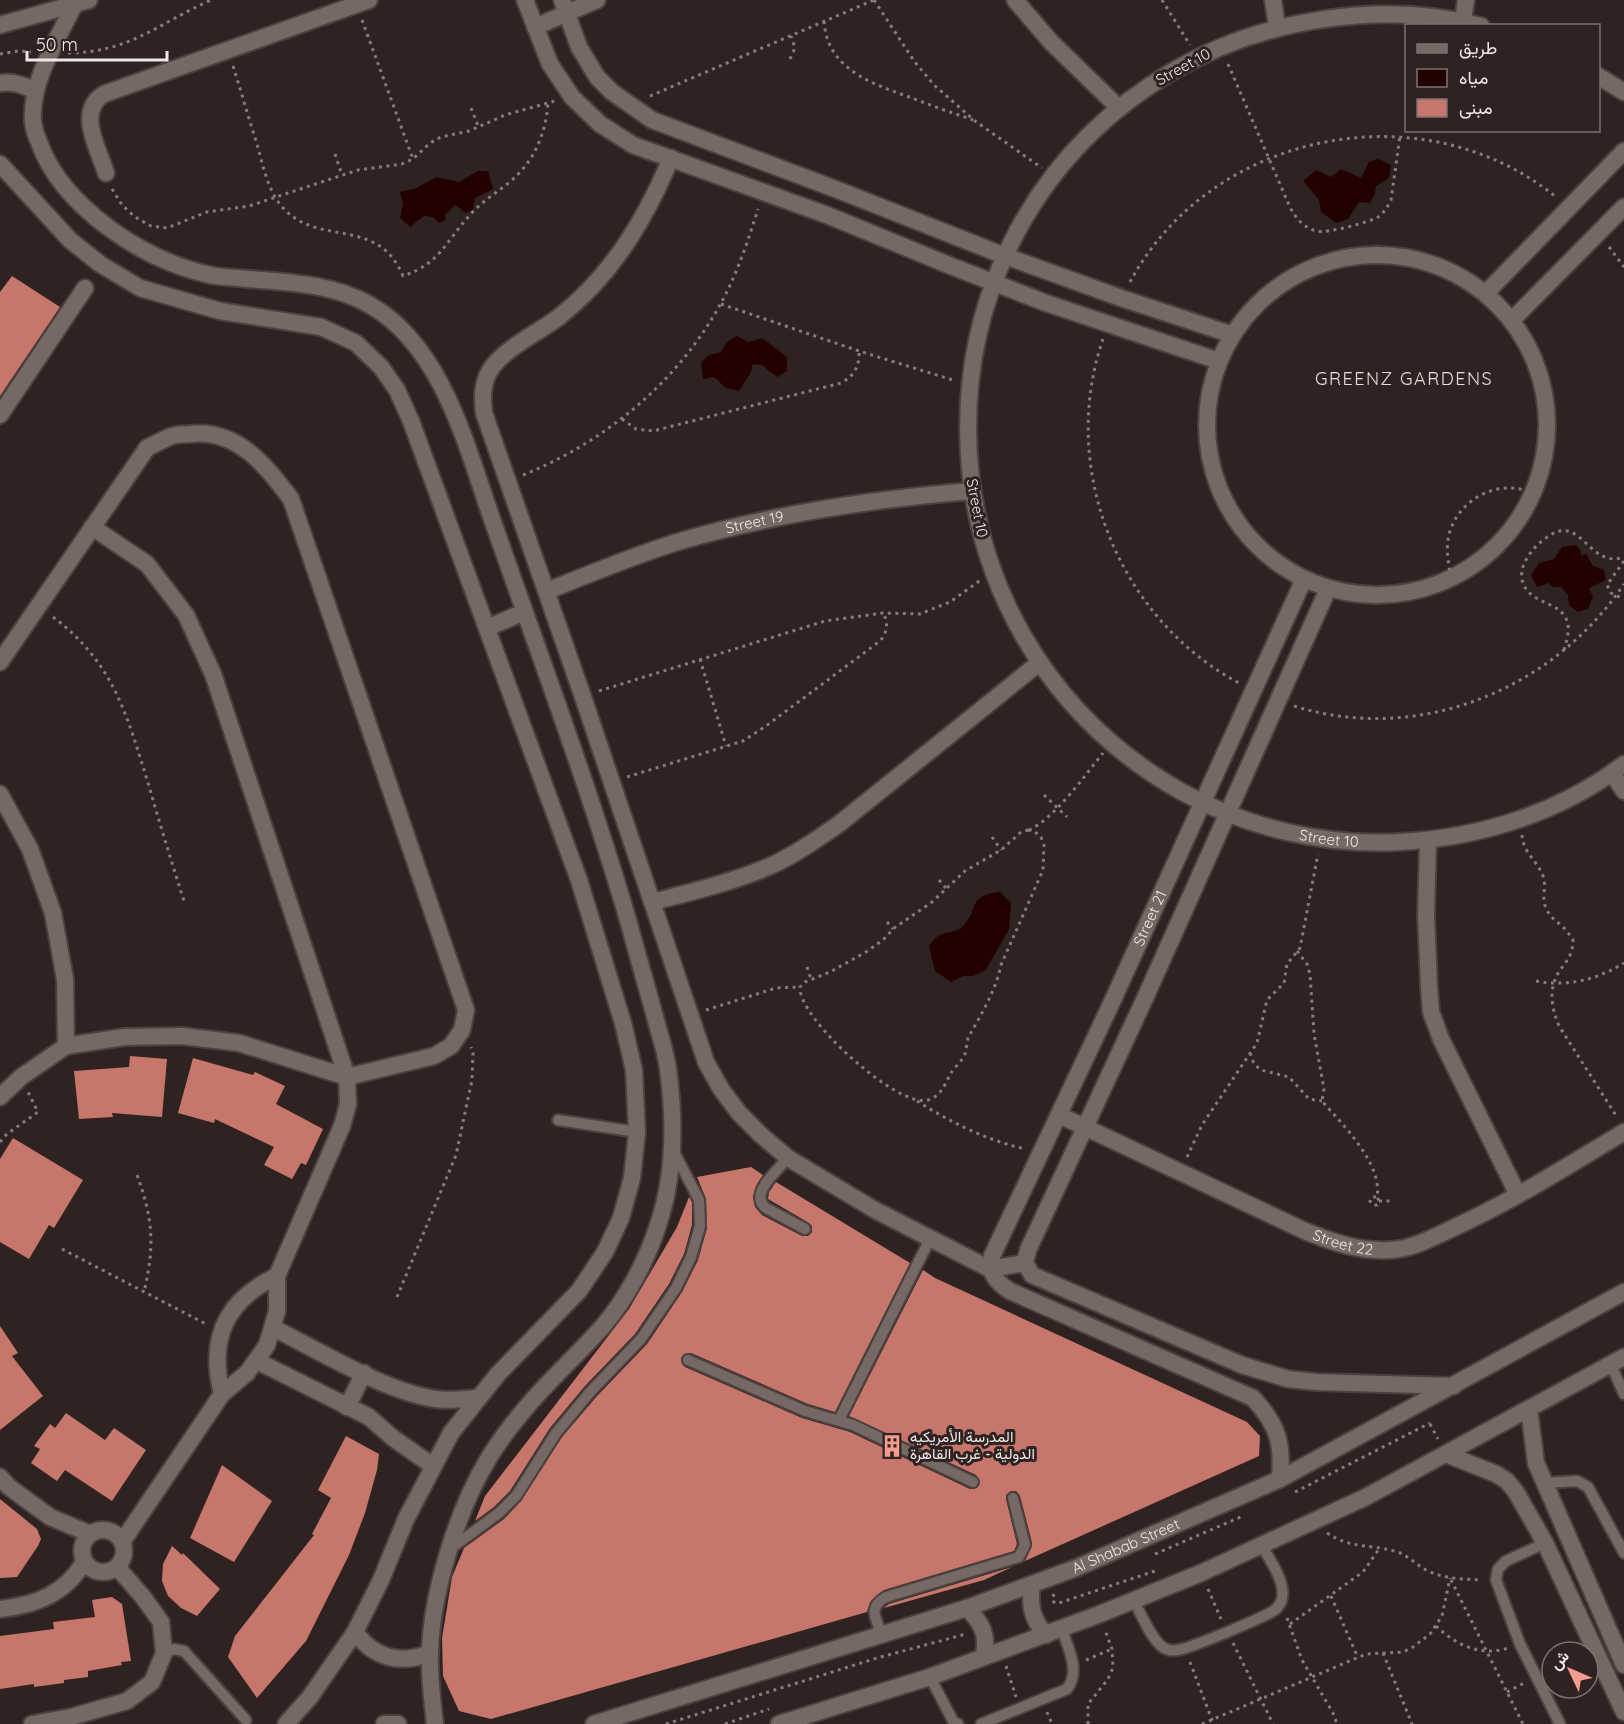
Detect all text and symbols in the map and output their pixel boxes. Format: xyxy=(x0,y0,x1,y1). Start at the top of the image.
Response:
scale bar xyxy=(27,24,166,62)
legend xyxy=(1405,24,1600,132)
text: 50 m xyxy=(36,33,78,56)
text: طريق xyxy=(1459,36,1497,59)
street label: Street 10 xyxy=(1152,44,1213,89)
text: مياه xyxy=(1459,66,1488,89)
text: مبنى xyxy=(1459,96,1493,119)
district label: GREENZ GARDENS xyxy=(1315,367,1493,390)
street label: Street 10 xyxy=(962,477,993,539)
street label: Street 19 xyxy=(723,506,785,538)
street label: Street 10 xyxy=(1298,825,1359,851)
street label: Street 21 xyxy=(1129,887,1170,949)
street label: Street 22 xyxy=(1310,1225,1374,1259)
place label: المدرسة الأمريكيه الدولية - غرب القاهرة xyxy=(910,1427,1035,1463)
building icon: المدرسة الأمريكيه الدولية - غرب القاهرة xyxy=(879,1433,905,1459)
street label: Al Shabab Street xyxy=(1069,1514,1182,1578)
north arrow xyxy=(1540,1640,1600,1700)
text: ش xyxy=(1545,1646,1573,1673)

